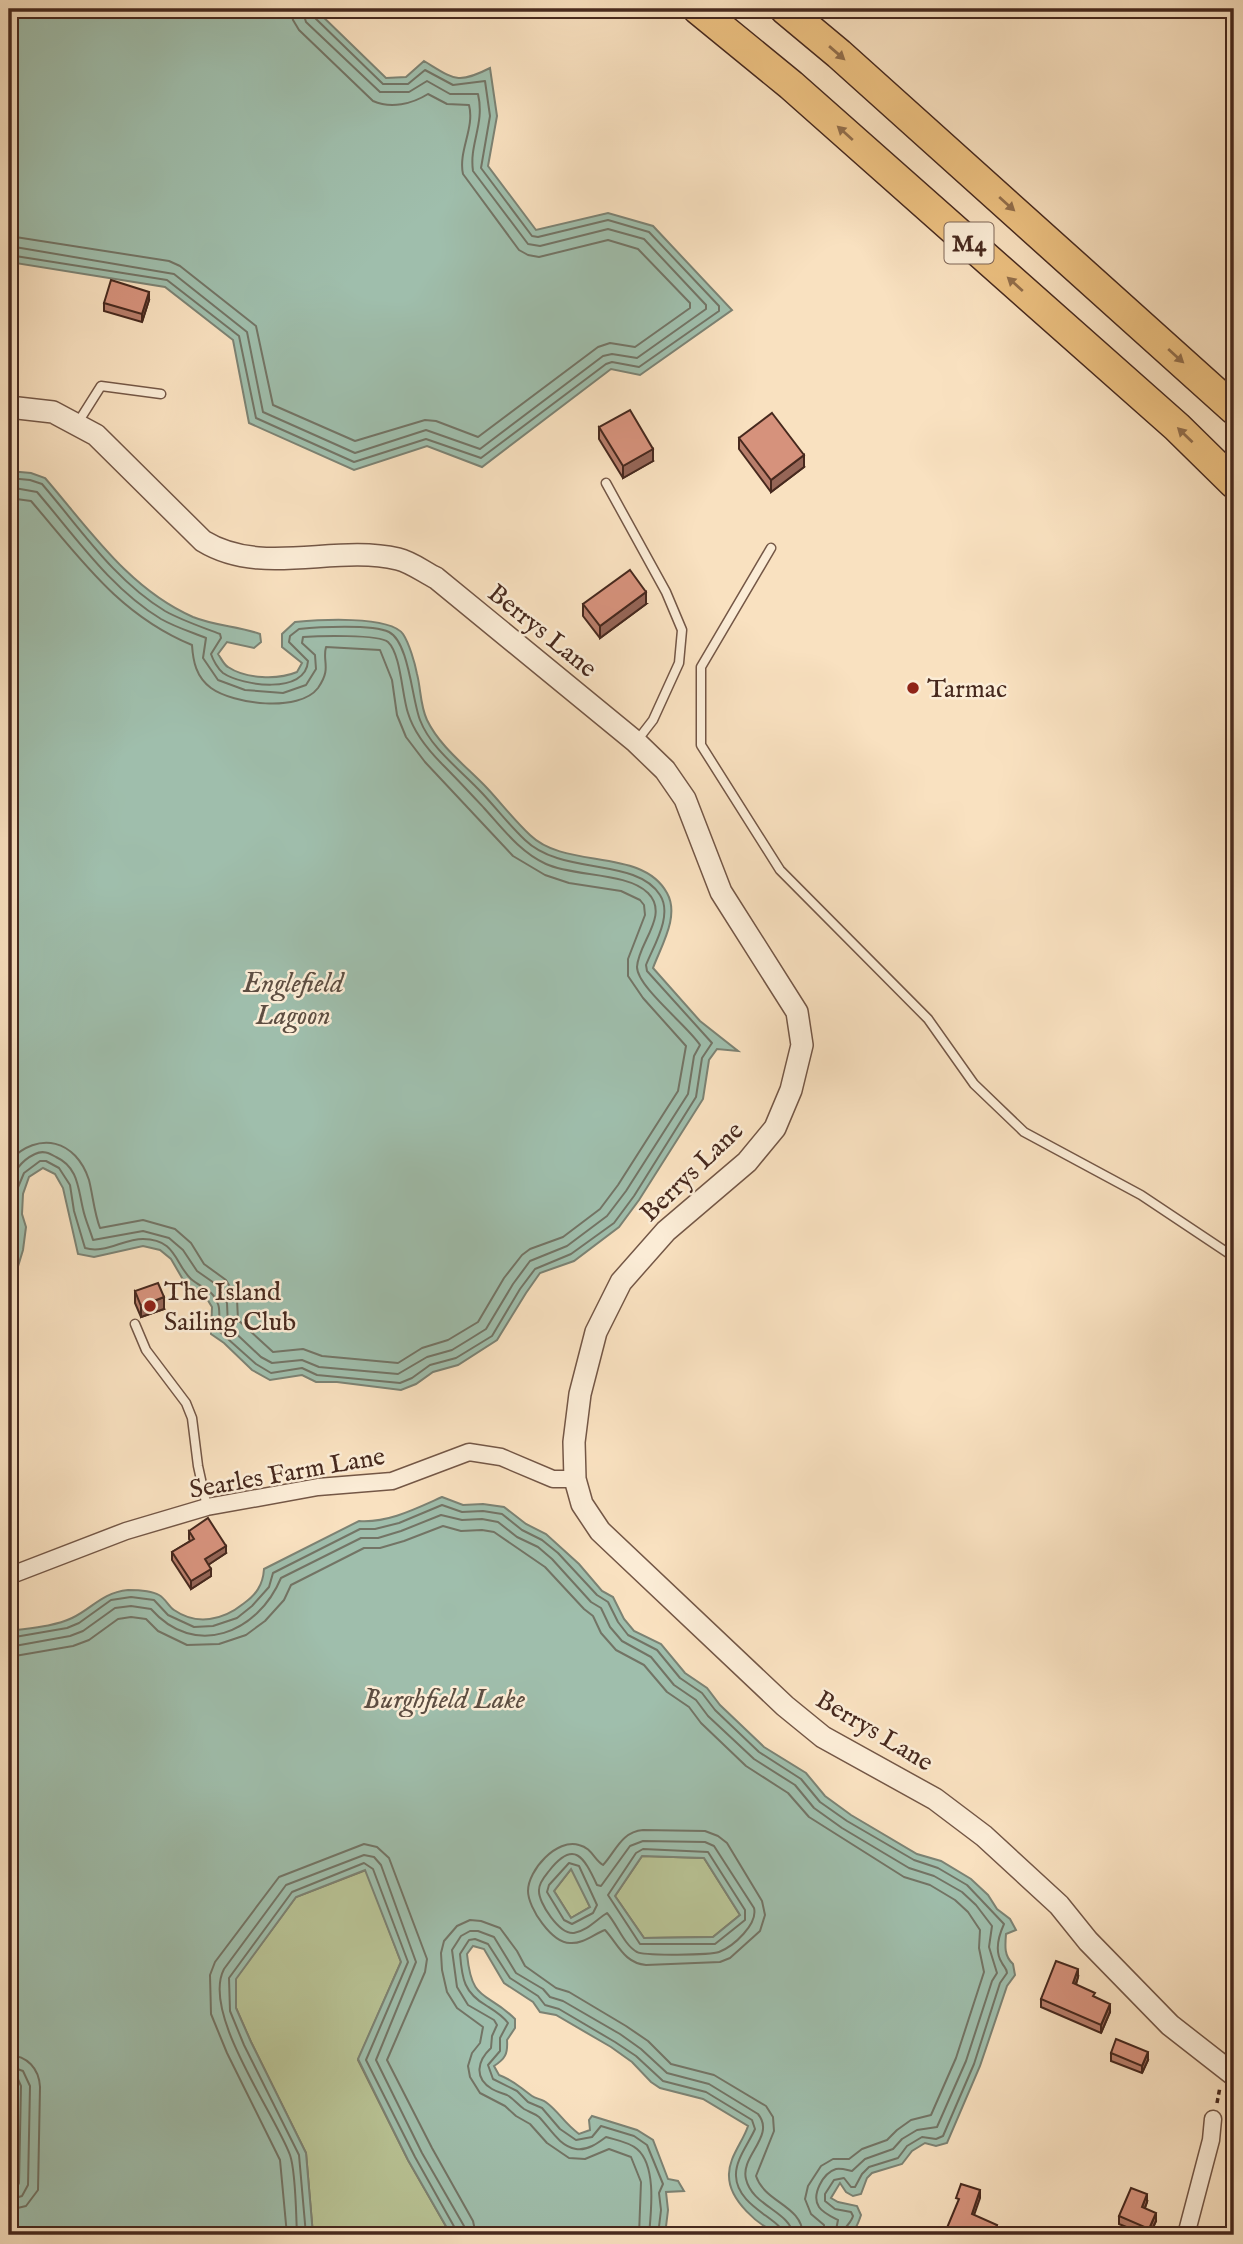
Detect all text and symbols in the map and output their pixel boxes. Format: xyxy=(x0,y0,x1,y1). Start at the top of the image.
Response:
one-way arrow xyxy=(828,45,846,61)
one-way arrow xyxy=(836,125,854,141)
one-way arrow xyxy=(998,196,1016,212)
road number: M4 xyxy=(944,223,993,264)
one-way arrow xyxy=(1006,276,1024,292)
one-way arrow xyxy=(1168,348,1185,363)
one-way arrow xyxy=(1177,428,1194,444)
street label: Berrys Lane xyxy=(481,577,604,685)
place label: Tarmac xyxy=(927,673,1007,706)
marker: Tarmac xyxy=(905,680,921,696)
water label: Englefield Lagoon xyxy=(242,967,345,1034)
street label: Berrys Lane xyxy=(633,1115,751,1230)
place label: The Island Sailing Club xyxy=(164,1276,296,1339)
marker: The Island Sailing Club xyxy=(142,1298,158,1314)
street label: Searles Farm Lane xyxy=(187,1440,388,1507)
water label: Burghfield Lake xyxy=(363,1683,526,1718)
street label: Berrys Lane xyxy=(809,1683,939,1779)

